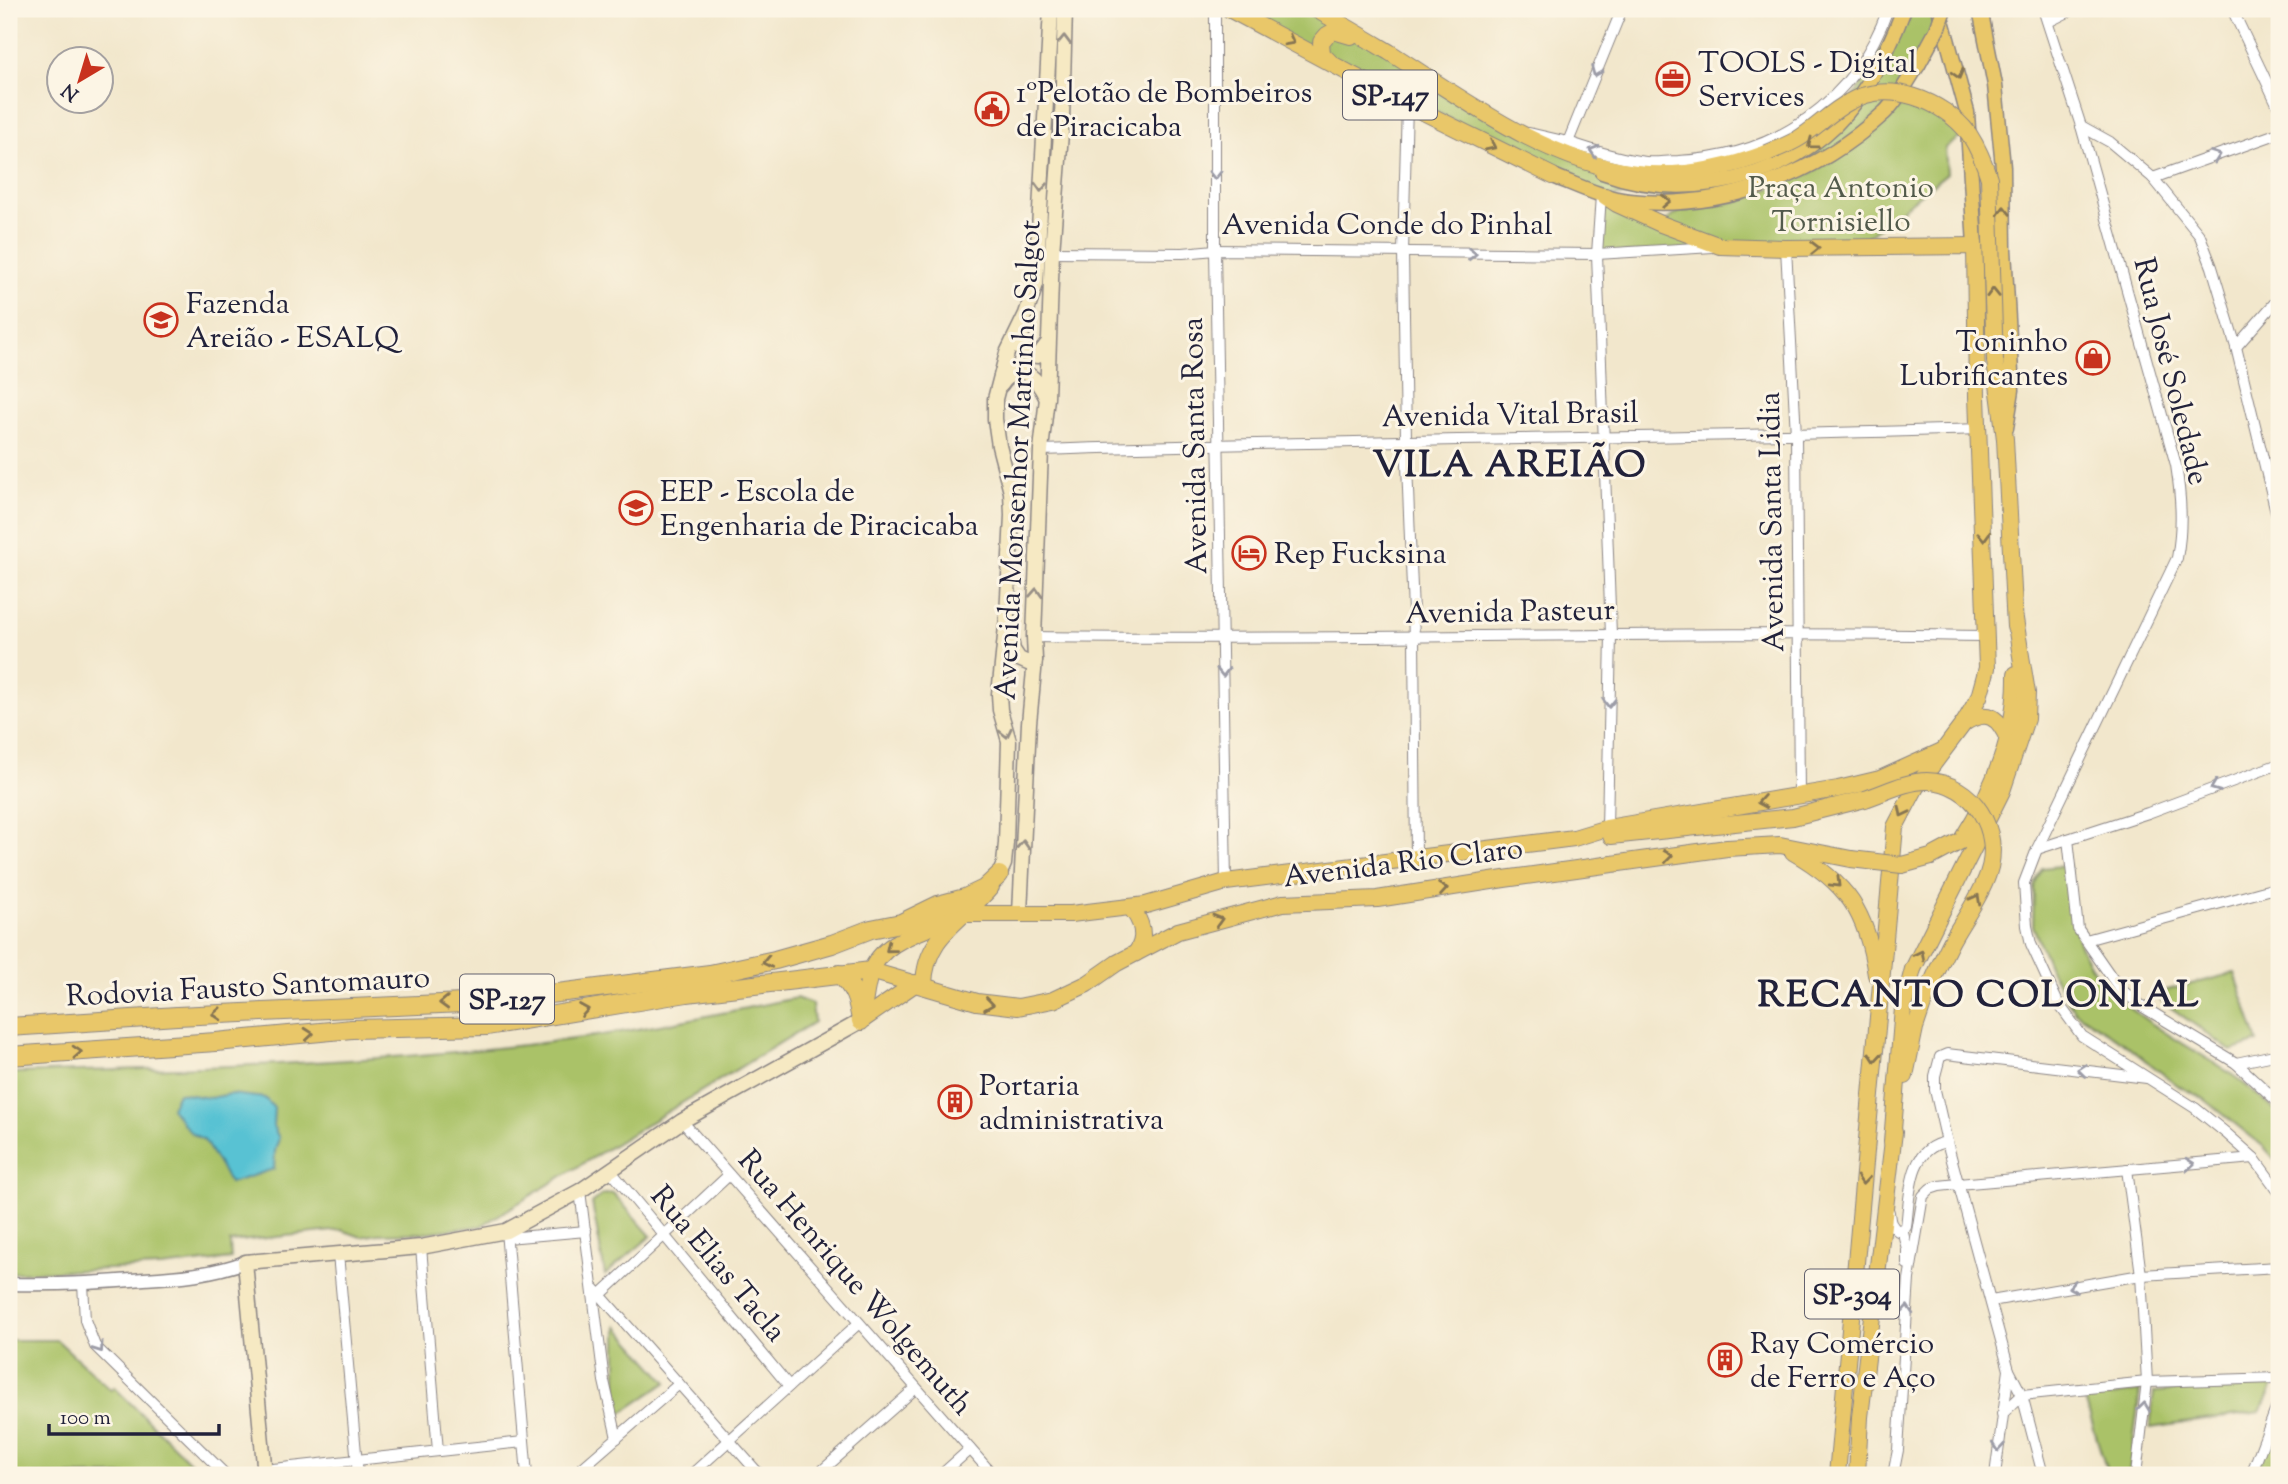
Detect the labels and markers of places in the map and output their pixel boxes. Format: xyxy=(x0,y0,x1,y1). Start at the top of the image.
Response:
place label: TOOLS - Digital Services xyxy=(1698,43,1917,120)
office icon: TOOLS - Digital Services xyxy=(1654,60,1692,98)
place label: 1ºPelotão de Bombeiros de Piracicaba xyxy=(1016,73,1312,150)
public building icon: 1ºPelotão de Bombeiros de Piracicaba xyxy=(973,90,1011,128)
place label: Fazenda Areião - ESALQ xyxy=(186,284,403,361)
school or university icon: Fazenda Areião - ESALQ xyxy=(142,301,180,339)
place label: Toninho Lubrificantes xyxy=(1900,322,2068,399)
shop icon: Toninho Lubrificantes xyxy=(2074,339,2112,377)
place label: EEP - Escola de Engenharia de Piracicaba xyxy=(660,472,979,549)
school or university icon: EEP - Escola de Engenharia de Piracicaba xyxy=(617,489,655,527)
hotel icon: Rep Fucksina xyxy=(1230,534,1268,572)
place label: Rep Fucksina xyxy=(1274,534,1447,577)
place label: Portaria administrativa xyxy=(979,1066,1164,1143)
building icon: Portaria administrativa xyxy=(936,1083,974,1121)
place label: Ray Comércio de Ferro e Aço xyxy=(1750,1324,1936,1401)
building icon: Ray Comércio de Ferro e Aço xyxy=(1706,1341,1744,1379)

